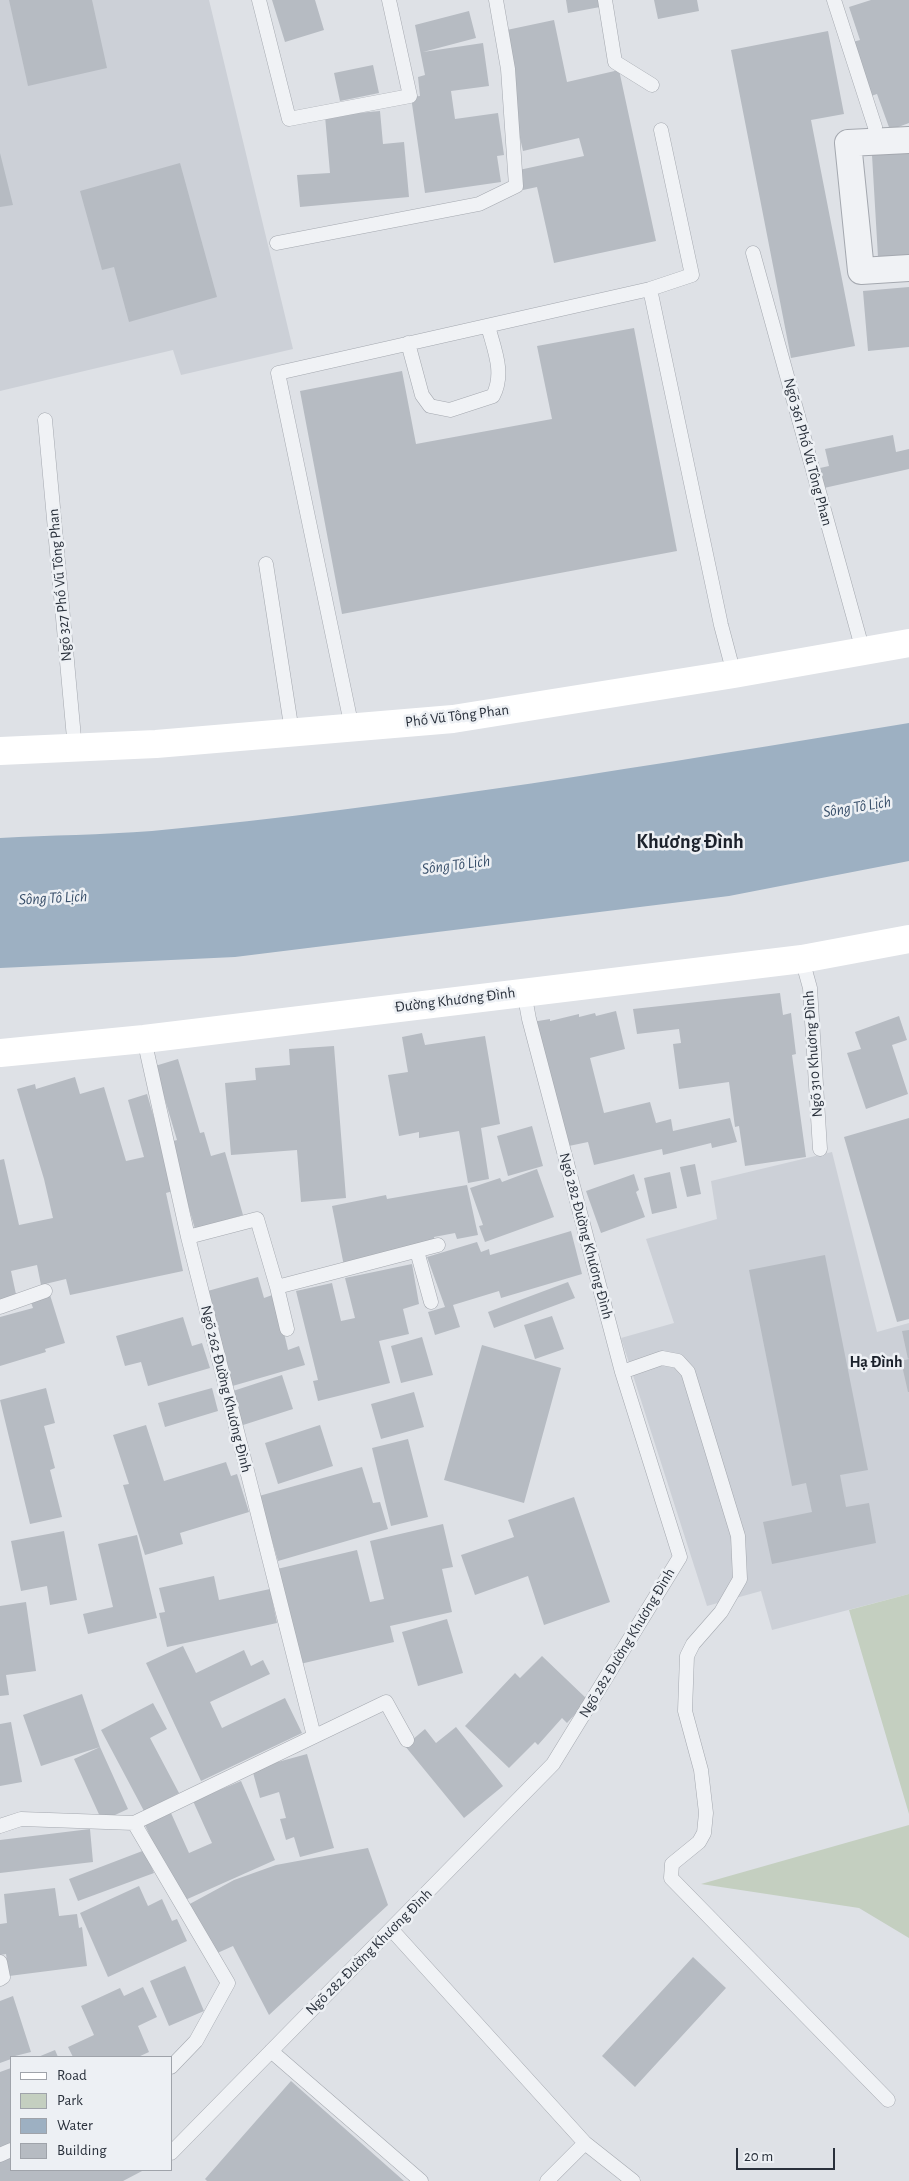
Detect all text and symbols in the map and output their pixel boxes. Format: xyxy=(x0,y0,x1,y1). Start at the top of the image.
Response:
street label: Ngõ 361 Phố Vũ Tông Phan xyxy=(780,376,836,528)
street label: Ngõ 327 Phố Vũ Tông Phan xyxy=(44,508,76,662)
street label: Phố Vũ Tông Phan xyxy=(404,701,510,731)
water label: Sông Tô Lịch xyxy=(822,792,892,822)
district label: Khương Đình xyxy=(636,830,744,854)
water label: Sông Tô Lịch xyxy=(421,851,491,879)
water label: Sông Tô Lịch xyxy=(18,887,88,909)
street label: Đường Khương Đình xyxy=(394,984,516,1016)
street label: Ngõ 310 Khương Đình xyxy=(800,990,826,1118)
street label: Ngõ 282 Đường Khương Đình xyxy=(555,1151,617,1321)
street label: Ngõ 262 Đường Khương Đình xyxy=(197,1304,255,1474)
district label: Hạ Đình xyxy=(849,1352,903,1372)
street label: Ngõ 282 Đường Khương Đình xyxy=(575,1565,679,1721)
street label: Ngõ 282 Đường Khương Đình xyxy=(302,1885,436,2019)
legend xyxy=(10,2056,172,2171)
text: Road xyxy=(57,2068,87,2083)
text: Park xyxy=(57,2093,83,2108)
text: Water xyxy=(57,2118,93,2133)
scale bar xyxy=(739,2138,838,2170)
text: Building xyxy=(57,2143,107,2158)
text: 20 m xyxy=(744,2149,773,2164)

